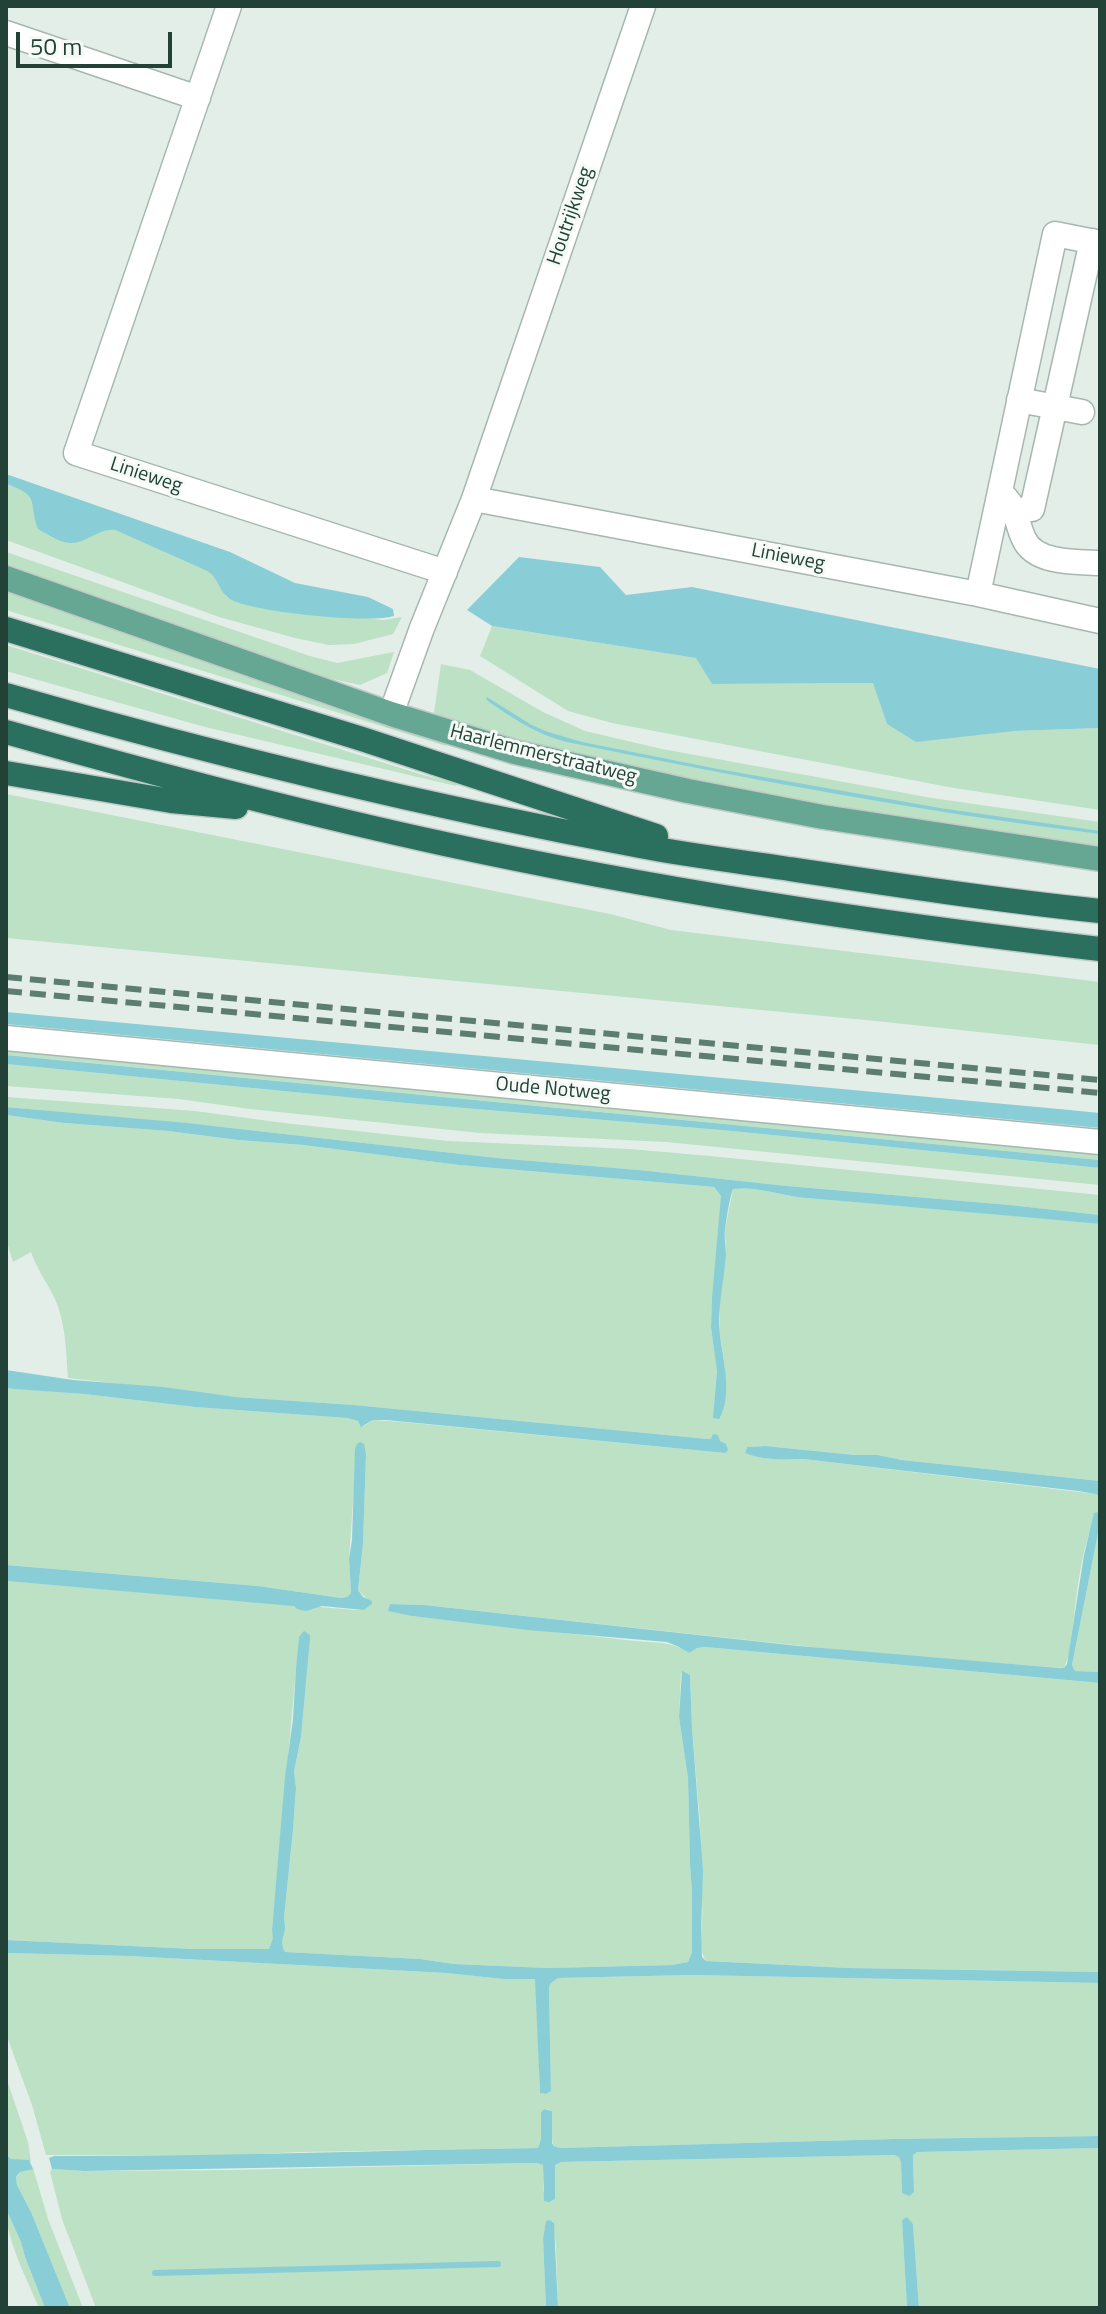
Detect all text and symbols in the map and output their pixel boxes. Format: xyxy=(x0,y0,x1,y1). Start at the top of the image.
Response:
scale bar xyxy=(20,16,176,66)
text: 50 m xyxy=(30,28,82,64)
street label: Houtrijkweg xyxy=(543,164,599,268)
street label: Linieweg xyxy=(107,453,185,499)
street label: Linieweg xyxy=(749,539,827,577)
street label: Haarlemmerstraatweg xyxy=(447,720,639,790)
street label: Oude Notweg xyxy=(495,1073,611,1107)

